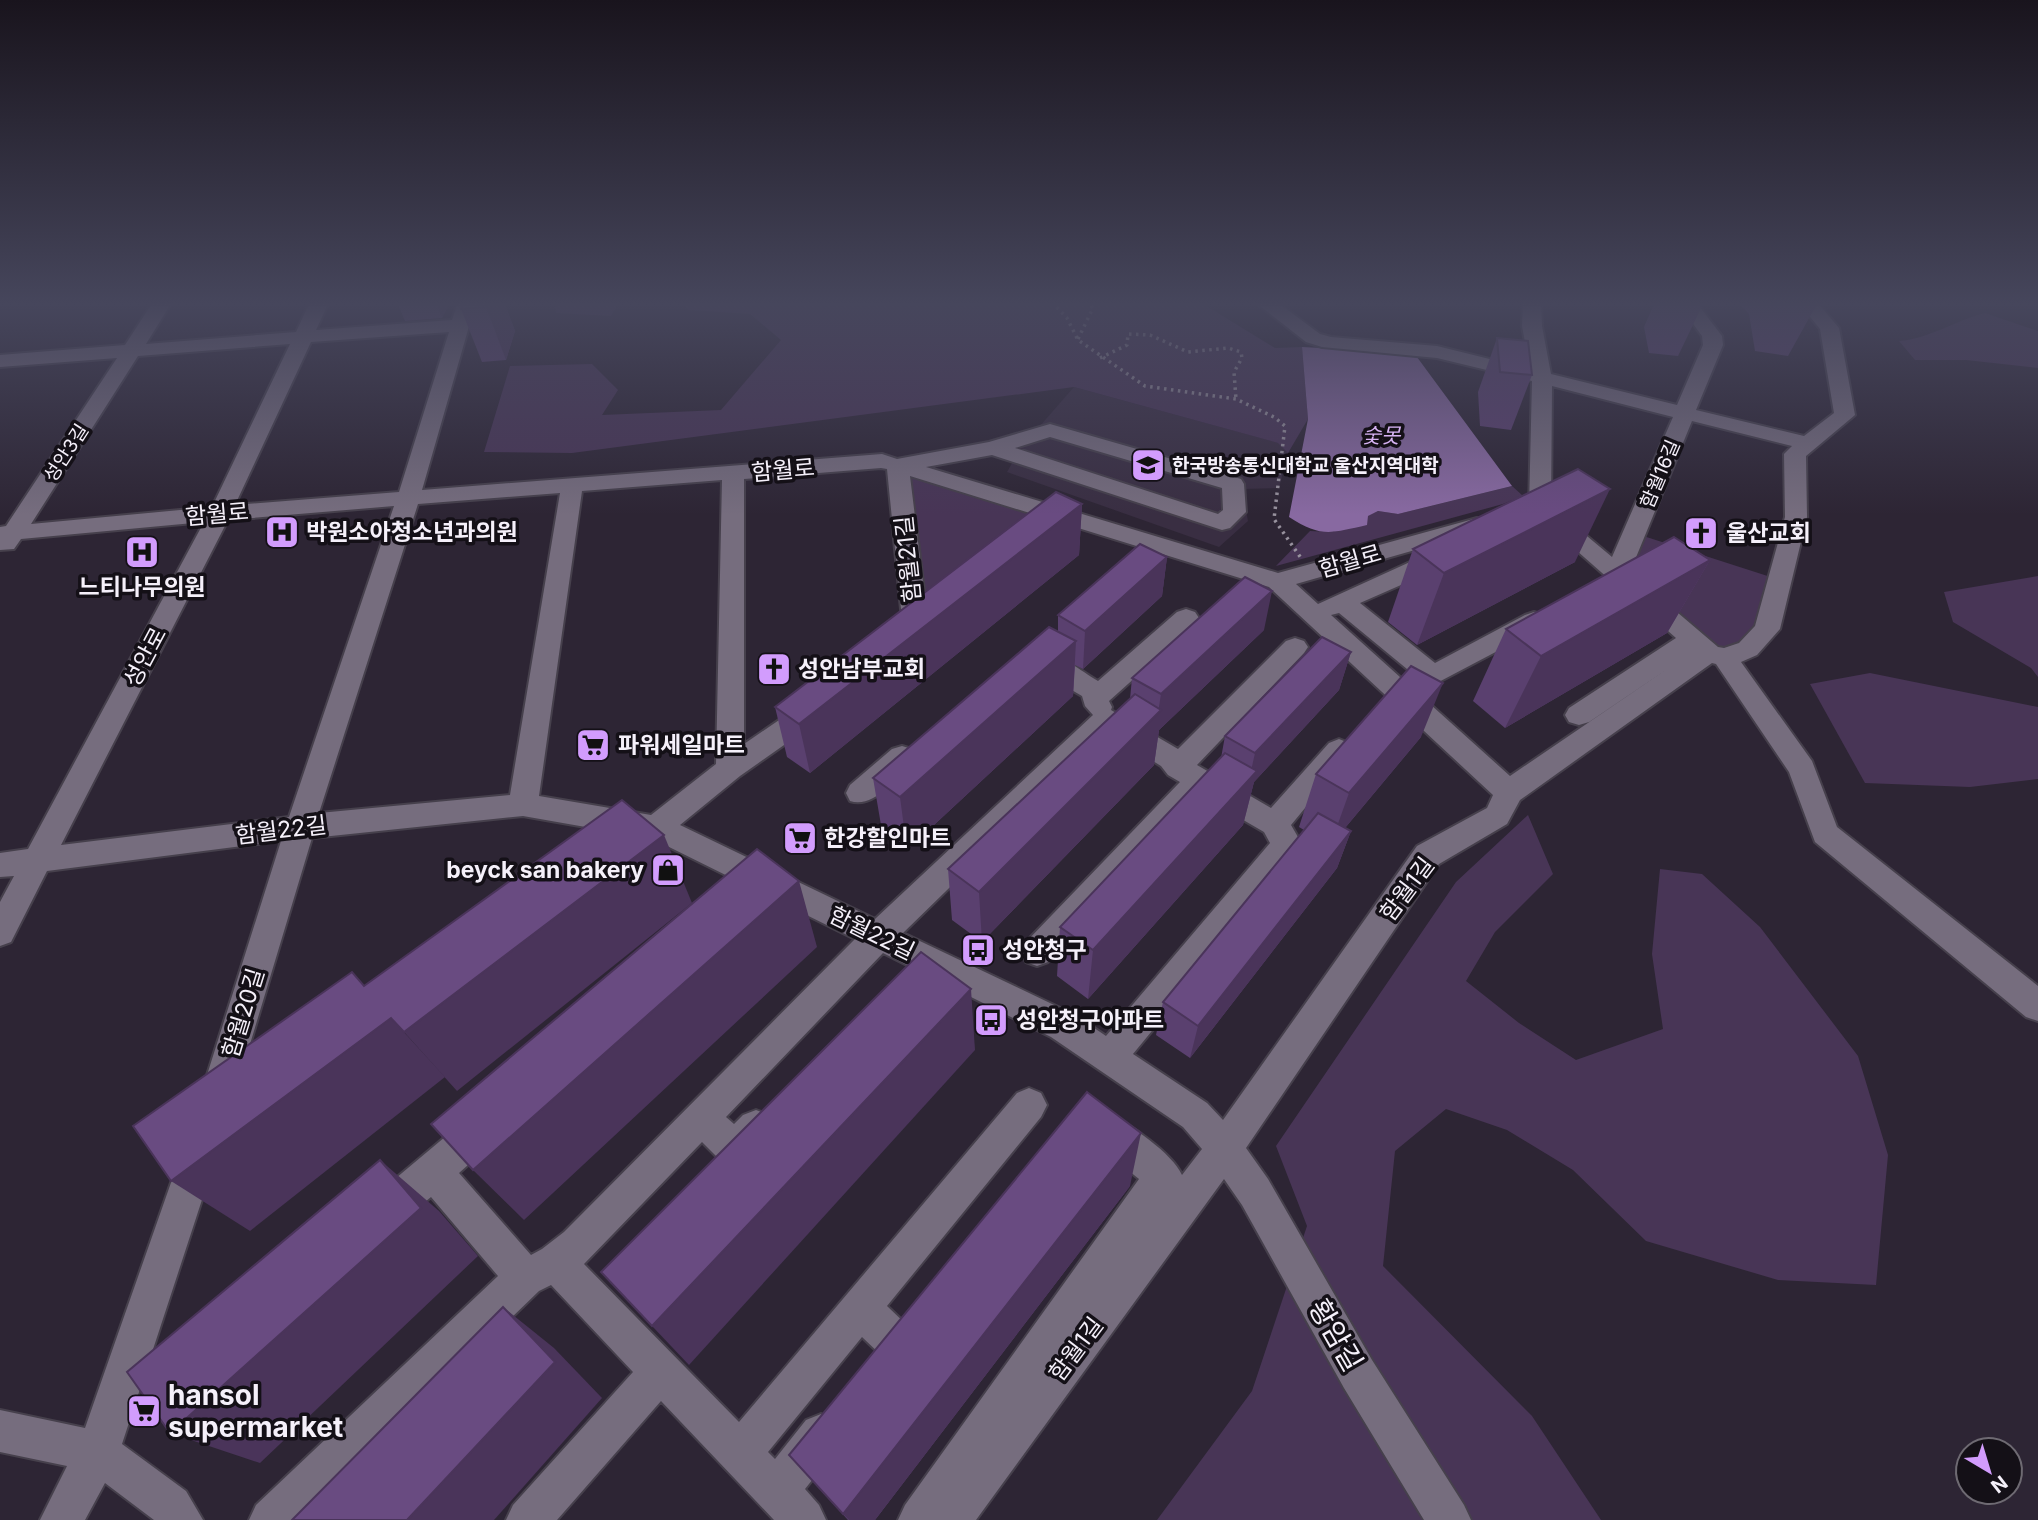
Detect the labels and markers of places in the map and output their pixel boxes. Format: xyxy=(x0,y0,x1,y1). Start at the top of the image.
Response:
school or university icon: 한국방송통신대학교 울산지역대학 xyxy=(1129,446,1167,484)
place label: 한국방송통신대학교 울산지역대학 xyxy=(1172,454,1439,477)
hospital icon: 박원소아청소년과의원 xyxy=(263,513,301,551)
church icon: 울산교회 xyxy=(1682,514,1720,552)
place label: 박원소아청소년과의원 xyxy=(306,518,518,546)
place label: 울산교회 xyxy=(1726,519,1811,547)
hospital icon: 느티나무의원 xyxy=(123,533,161,571)
place label: 느티나무의원 xyxy=(79,573,205,601)
church icon: 성안남부교회 xyxy=(755,650,793,688)
place label: 성안남부교회 xyxy=(798,655,925,683)
supermarket icon: 파워세일마트 xyxy=(574,726,612,764)
place label: 파워세일마트 xyxy=(618,731,745,759)
supermarket icon: 한강할인마트 xyxy=(781,819,819,857)
place label: 한강할인마트 xyxy=(824,824,951,852)
shop icon: beyck san bakery xyxy=(649,851,687,889)
place label: beyck san bakery xyxy=(446,856,644,884)
bus stop icon: 성안청구 xyxy=(959,931,997,969)
place label: 성안청구 xyxy=(1002,936,1087,964)
bus stop icon: 성안청구아파트 xyxy=(972,1001,1010,1039)
place label: 성안청구아파트 xyxy=(1016,1006,1164,1034)
place label: hansol supermarket xyxy=(168,1378,343,1444)
supermarket icon: hansol supermarket xyxy=(125,1392,163,1430)

